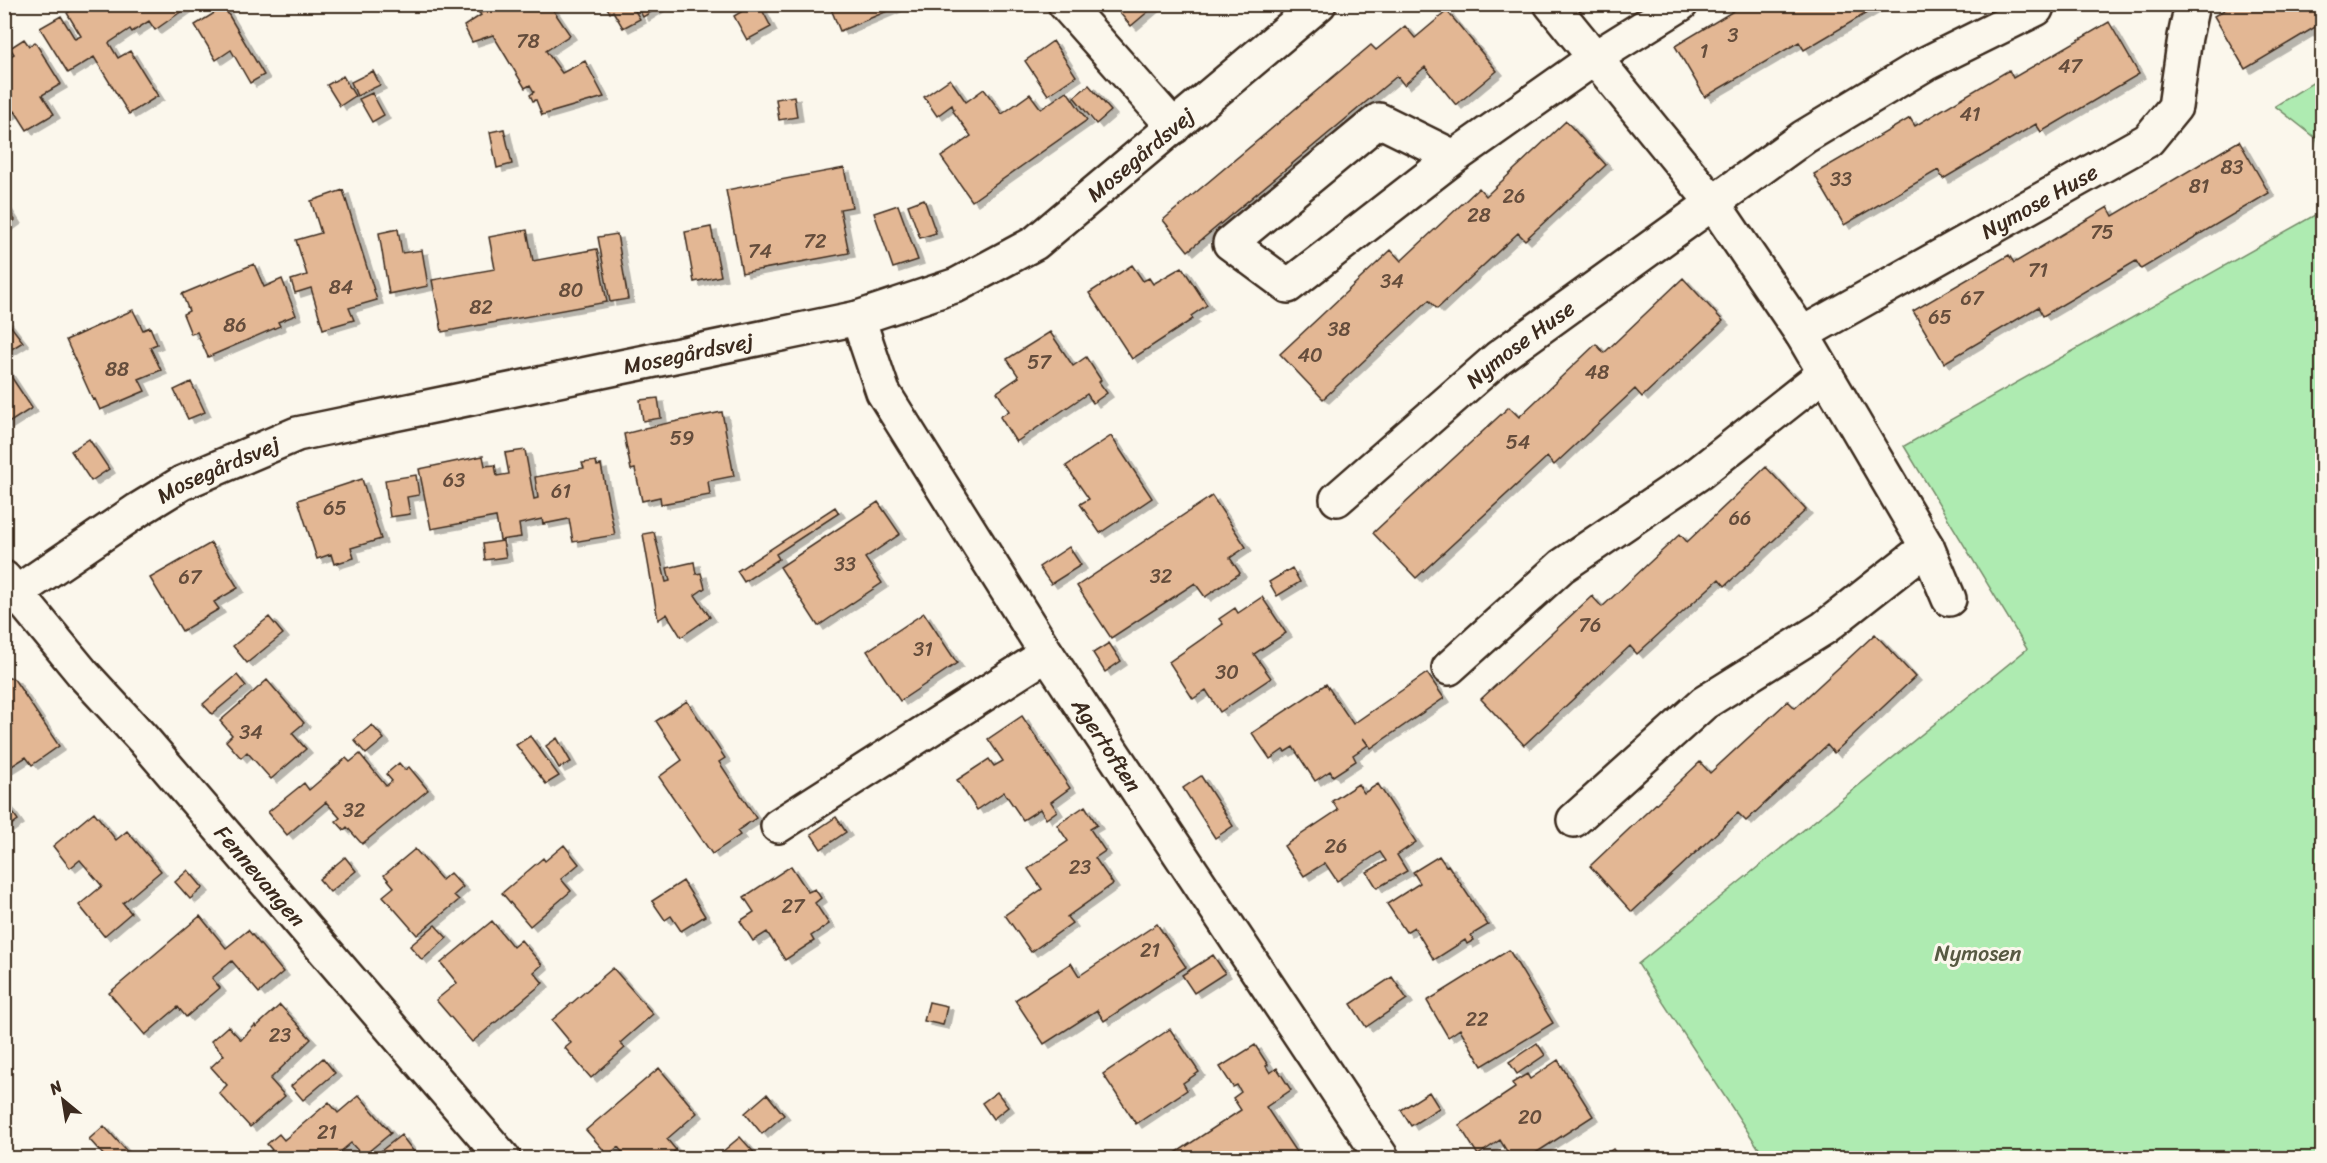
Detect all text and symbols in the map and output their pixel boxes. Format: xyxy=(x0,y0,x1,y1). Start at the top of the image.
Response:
house number: 3 xyxy=(1728,18,1739,53)
house number: 78 xyxy=(516,24,540,59)
house number: 1 xyxy=(1700,34,1708,69)
house number: 47 xyxy=(2058,49,2084,84)
street label: Mosegårdsvej xyxy=(1077,97,1204,212)
house number: 41 xyxy=(1959,97,1981,132)
house number: 83 xyxy=(2220,150,2244,185)
street label: Nymose Huse xyxy=(1973,153,2106,250)
house number: 33 xyxy=(1830,162,1852,197)
house number: 81 xyxy=(2189,169,2209,204)
house number: 26 xyxy=(1503,179,1525,214)
house number: 28 xyxy=(1467,198,1491,233)
house number: 75 xyxy=(2090,215,2114,250)
house number: 72 xyxy=(804,224,827,259)
house number: 74 xyxy=(748,234,772,269)
house number: 71 xyxy=(2028,253,2048,288)
house number: 34 xyxy=(1380,264,1404,299)
house number: 84 xyxy=(329,270,353,305)
house number: 80 xyxy=(559,273,583,308)
house number: 67 xyxy=(1961,281,1985,316)
street label: Nymose Huse xyxy=(1456,289,1583,399)
house number: 82 xyxy=(469,290,493,325)
house number: 65 xyxy=(1928,300,1952,335)
house number: 86 xyxy=(223,308,247,343)
house number: 38 xyxy=(1327,312,1351,347)
street label: Mosegårdsvej xyxy=(620,321,758,386)
house number: 40 xyxy=(1297,338,1323,373)
house number: 57 xyxy=(1027,345,1052,380)
house number: 88 xyxy=(105,352,129,387)
house number: 48 xyxy=(1585,355,1609,390)
house number: 59 xyxy=(670,421,694,456)
street label: Mosegårdsvej xyxy=(148,424,287,515)
house number: 54 xyxy=(1506,425,1530,460)
house number: 63 xyxy=(443,463,465,498)
house number: 61 xyxy=(551,474,571,509)
house number: 65 xyxy=(323,491,347,526)
house number: 66 xyxy=(1729,501,1751,536)
house number: 33 xyxy=(834,547,856,582)
house number: 32 xyxy=(1150,559,1173,594)
house number: 67 xyxy=(179,560,203,595)
house number: 76 xyxy=(1579,608,1601,643)
house number: 31 xyxy=(913,632,933,667)
house number: 30 xyxy=(1215,655,1239,690)
street label: Agertoften xyxy=(1060,689,1153,800)
house number: 34 xyxy=(239,715,263,750)
house number: 32 xyxy=(343,793,366,828)
street label: Fennevangen xyxy=(204,816,316,937)
house number: 26 xyxy=(1325,829,1347,864)
house number: 23 xyxy=(1069,850,1091,885)
house number: 27 xyxy=(782,889,806,924)
house number: 21 xyxy=(1140,933,1160,968)
park label: Nymosen xyxy=(1935,934,2022,973)
house number: 22 xyxy=(1465,1002,1489,1037)
house number: 23 xyxy=(269,1018,291,1053)
north arrow xyxy=(33,1070,93,1130)
text: N xyxy=(43,1072,69,1103)
house number: 20 xyxy=(1518,1100,1542,1135)
house number: 21 xyxy=(317,1115,337,1150)

